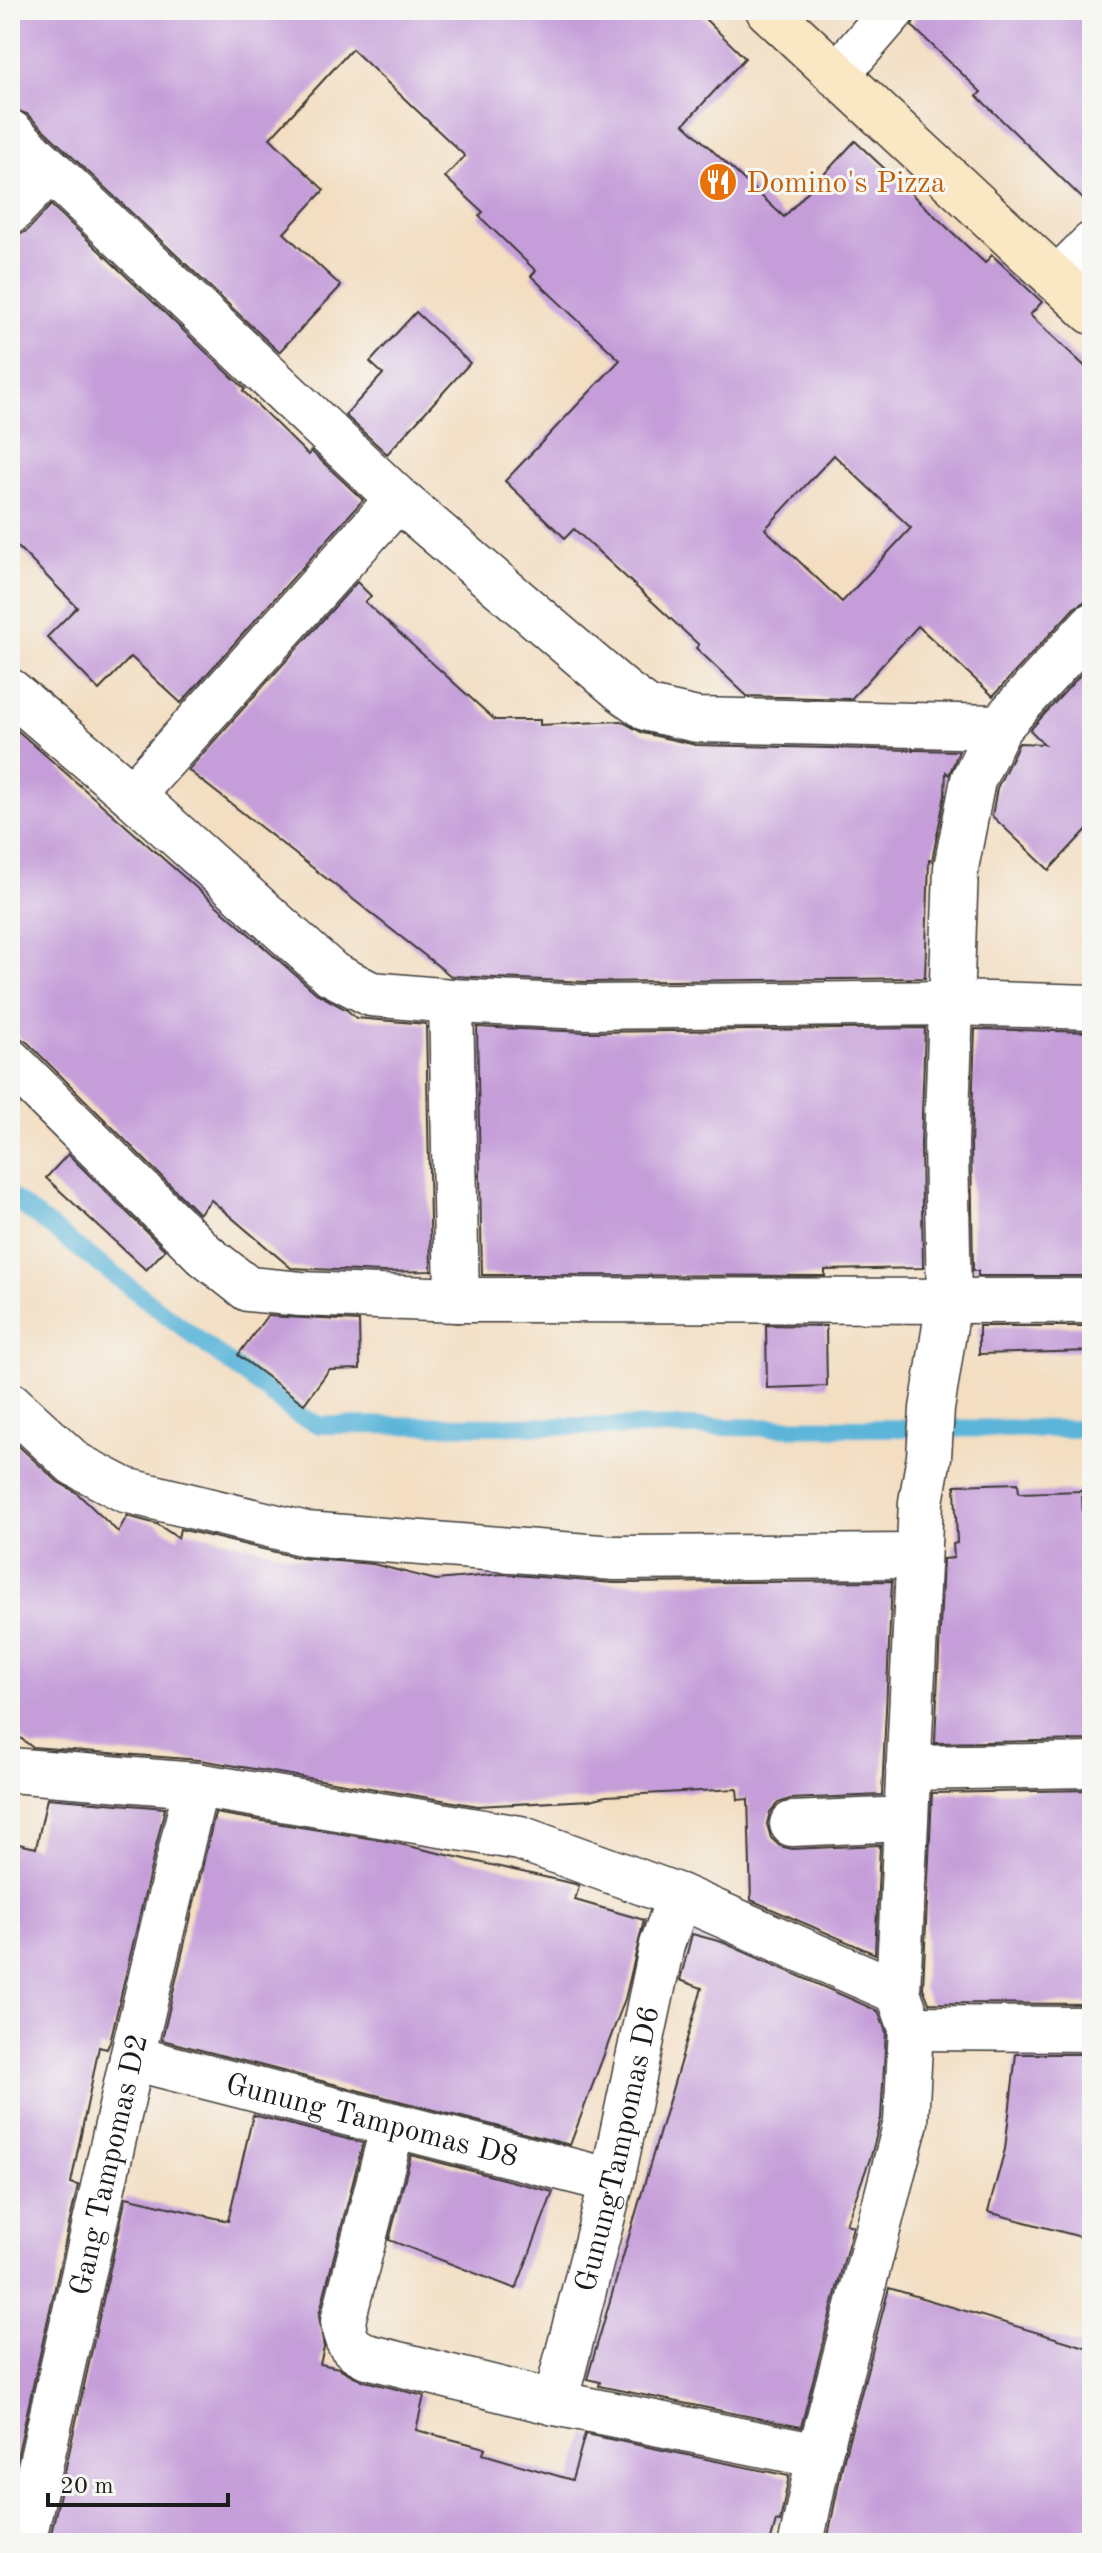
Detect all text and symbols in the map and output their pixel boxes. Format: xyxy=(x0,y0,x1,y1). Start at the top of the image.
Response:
restaurant icon: Domino's Pizza xyxy=(697,161,739,203)
place label: Domino's Pizza xyxy=(746,169,946,199)
street label: GunungTampomas D6 xyxy=(571,2003,666,2295)
street label: Gang Tampomas D2 xyxy=(66,2031,154,2298)
street label: Gunung Tampomas D8 xyxy=(222,2070,521,2173)
scale bar xyxy=(48,2457,228,2507)
text: 20 m xyxy=(60,2475,114,2499)

